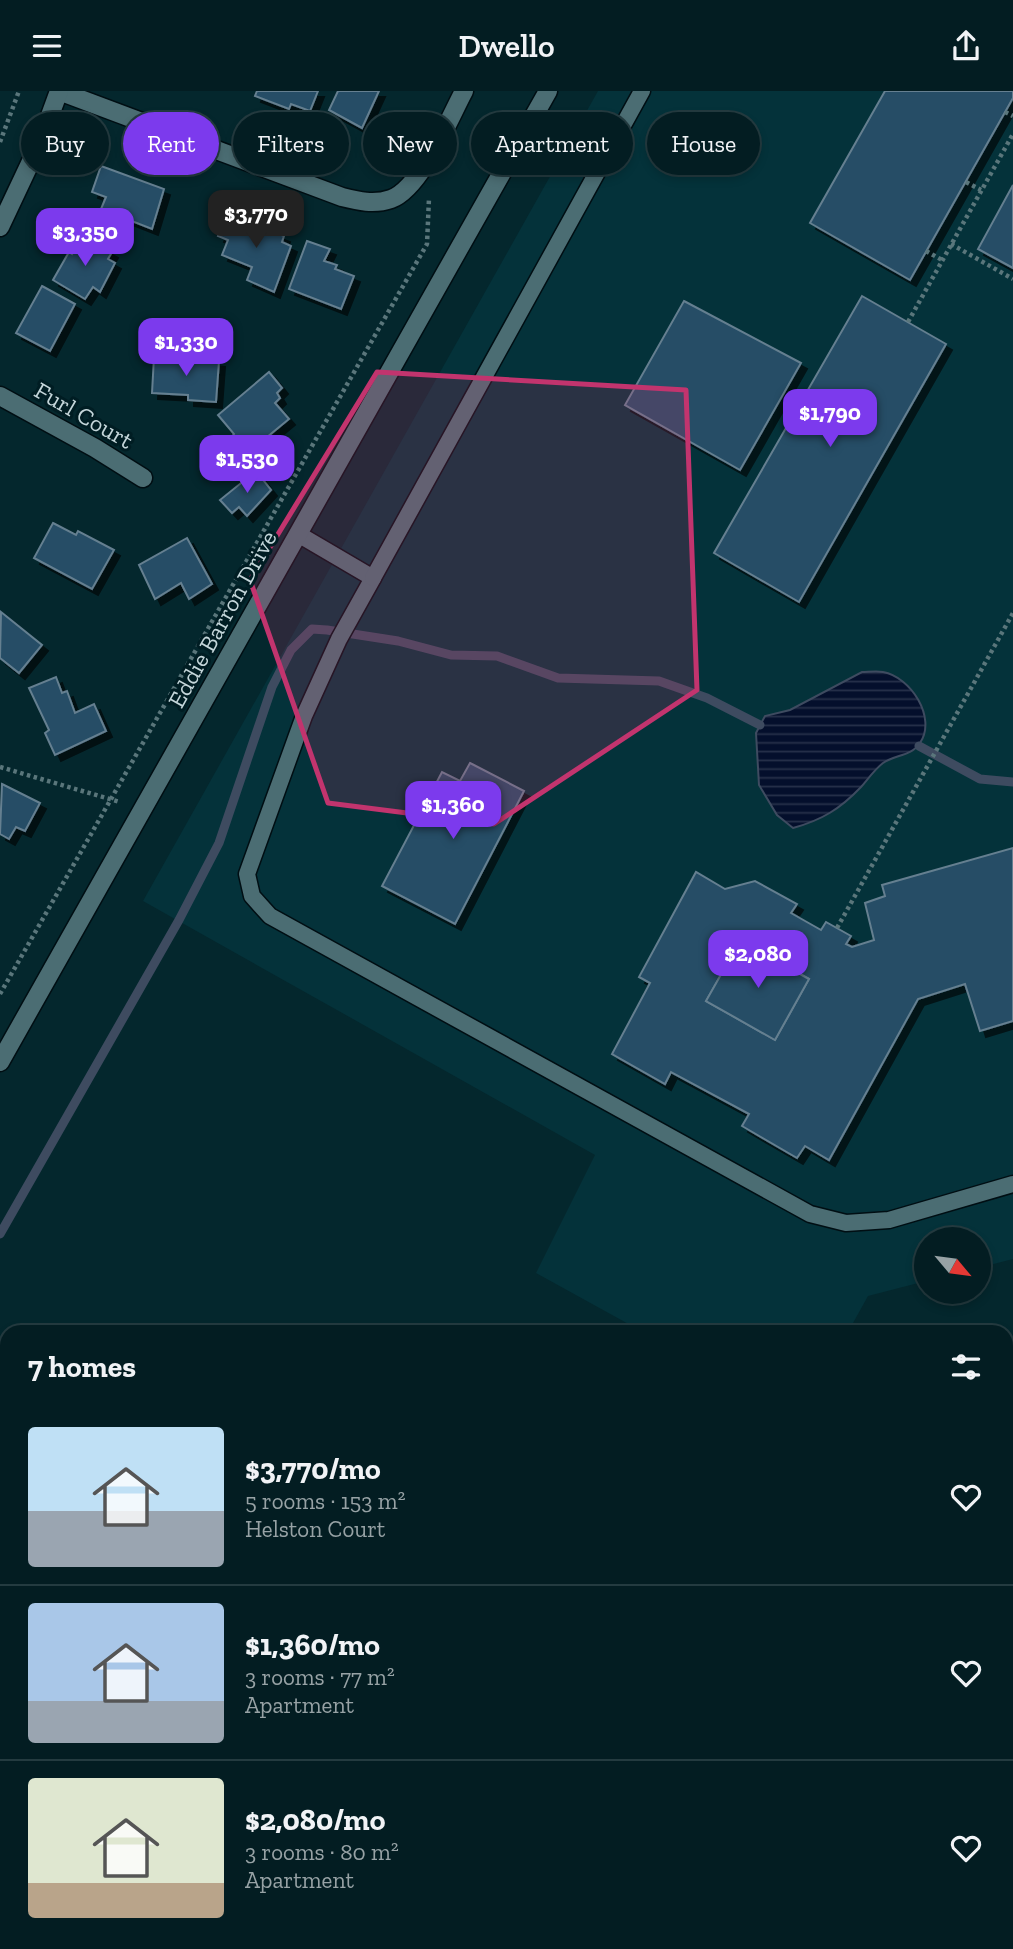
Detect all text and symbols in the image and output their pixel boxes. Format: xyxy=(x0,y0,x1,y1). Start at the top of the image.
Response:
icon: menu xyxy=(28,27,66,65)
text: Dwello xyxy=(458,27,555,65)
icon: share xyxy=(947,27,985,65)
chip: Buy xyxy=(21,112,109,175)
chip: Rent xyxy=(123,112,219,175)
chip: Filters xyxy=(233,112,349,175)
chip: New xyxy=(363,112,457,175)
chip: Apartment xyxy=(471,112,633,175)
chip: House xyxy=(647,112,760,175)
pin: $3,770 xyxy=(199,191,313,250)
text: $3,770 xyxy=(224,199,288,227)
pin: $3,350 xyxy=(28,209,142,268)
text: $3,350 xyxy=(52,217,118,245)
pin: $1,330 xyxy=(129,319,243,378)
text: $1,330 xyxy=(154,327,218,355)
street label: Furl Court xyxy=(30,375,138,455)
pin: $1,790 xyxy=(773,389,887,449)
text: $1,790 xyxy=(799,398,861,426)
pin: $1,530 xyxy=(190,435,304,495)
text: $1,530 xyxy=(215,444,279,472)
street label: Eddie Barron Drive xyxy=(161,525,283,713)
pin: $1,360 xyxy=(396,781,510,841)
text: $1,360 xyxy=(421,790,485,818)
pin: $2,080 xyxy=(701,930,815,990)
text: $2,080 xyxy=(724,939,792,967)
north arrow xyxy=(914,1227,990,1304)
map controls xyxy=(914,1227,991,1304)
icon: filters xyxy=(947,1348,985,1386)
text: 7 homes xyxy=(28,1349,136,1385)
text: $3,770/mo xyxy=(245,1451,381,1487)
icon: home xyxy=(84,1455,168,1539)
icon: heart xyxy=(947,1478,985,1516)
text: 5 rooms · 153 m² xyxy=(245,1487,406,1515)
text: Helston Court xyxy=(245,1515,385,1543)
text: $1,360/mo xyxy=(245,1627,380,1663)
icon: home xyxy=(84,1631,168,1715)
icon: heart xyxy=(947,1654,985,1692)
text: 3 rooms · 77 m² xyxy=(245,1663,395,1691)
text: Apartment xyxy=(245,1691,354,1719)
text: $2,080/mo xyxy=(245,1802,385,1838)
icon: home xyxy=(84,1806,168,1890)
icon: heart xyxy=(947,1829,985,1867)
text: 3 rooms · 80 m² xyxy=(245,1838,399,1866)
text: Apartment xyxy=(245,1866,354,1894)

